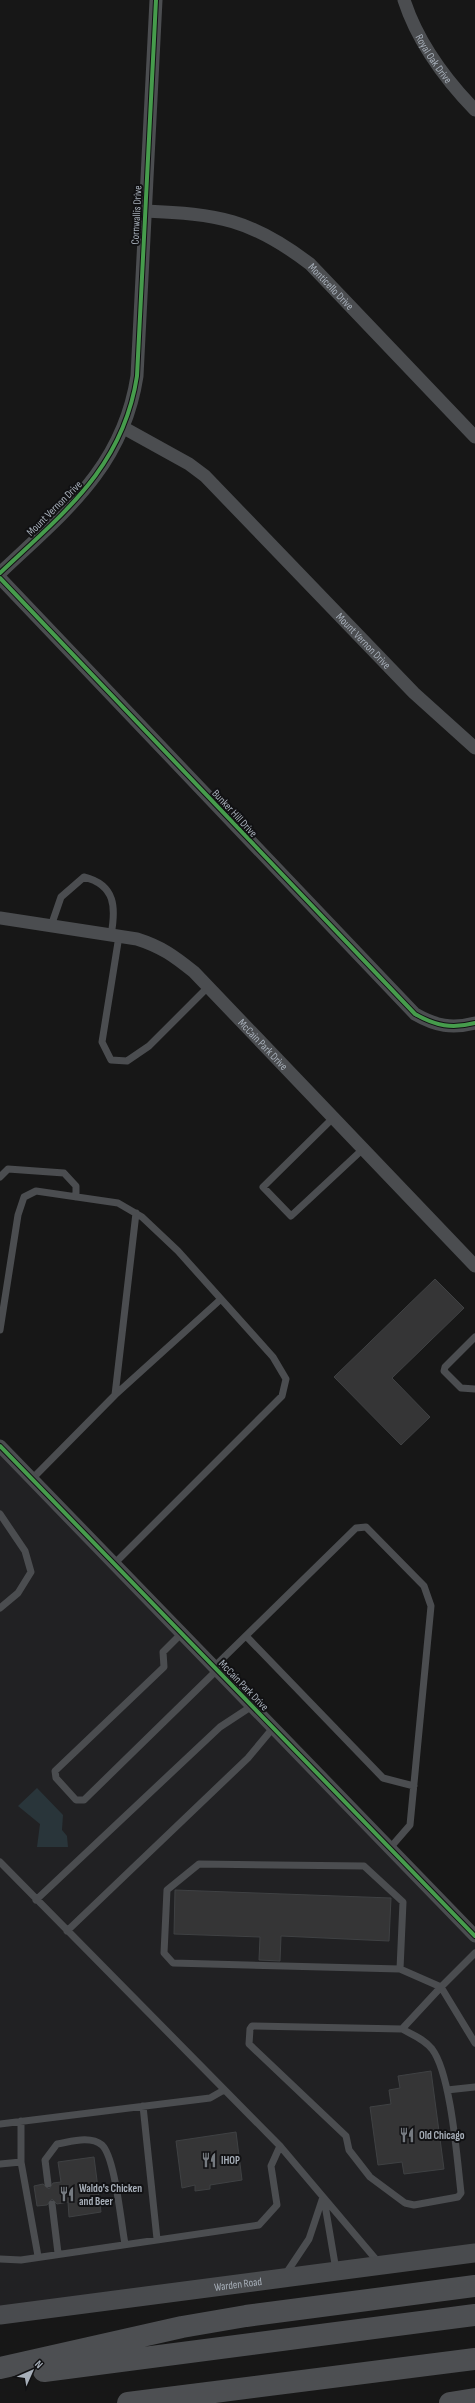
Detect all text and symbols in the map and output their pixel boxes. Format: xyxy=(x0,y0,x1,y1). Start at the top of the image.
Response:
street label: Royal Oak Drive xyxy=(412,32,454,86)
street label: Cornwallis Drive xyxy=(128,185,145,245)
street label: Monticello Drive xyxy=(306,261,356,313)
street label: Mount Vernon Drive xyxy=(24,478,85,539)
street label: Mount Vernon Drive xyxy=(333,610,393,672)
street label: Bunker Hill Drive xyxy=(209,787,260,840)
street label: McCain Park Drive xyxy=(235,1016,290,1073)
street label: McCain Park Drive xyxy=(216,1657,271,1714)
restaurant icon: Old Chicago xyxy=(398,2126,416,2144)
place label: Old Chicago xyxy=(419,2129,465,2142)
restaurant icon: IHOP xyxy=(200,2151,218,2169)
place label: IHOP xyxy=(221,2154,240,2167)
place label: Waldo's Chicken and Beer xyxy=(79,2182,142,2208)
restaurant icon: Waldo's Chicken and Beer xyxy=(58,2185,76,2203)
street label: Warden Road xyxy=(213,2275,263,2294)
north arrow xyxy=(12,2351,52,2391)
text: N xyxy=(32,2358,45,2371)

